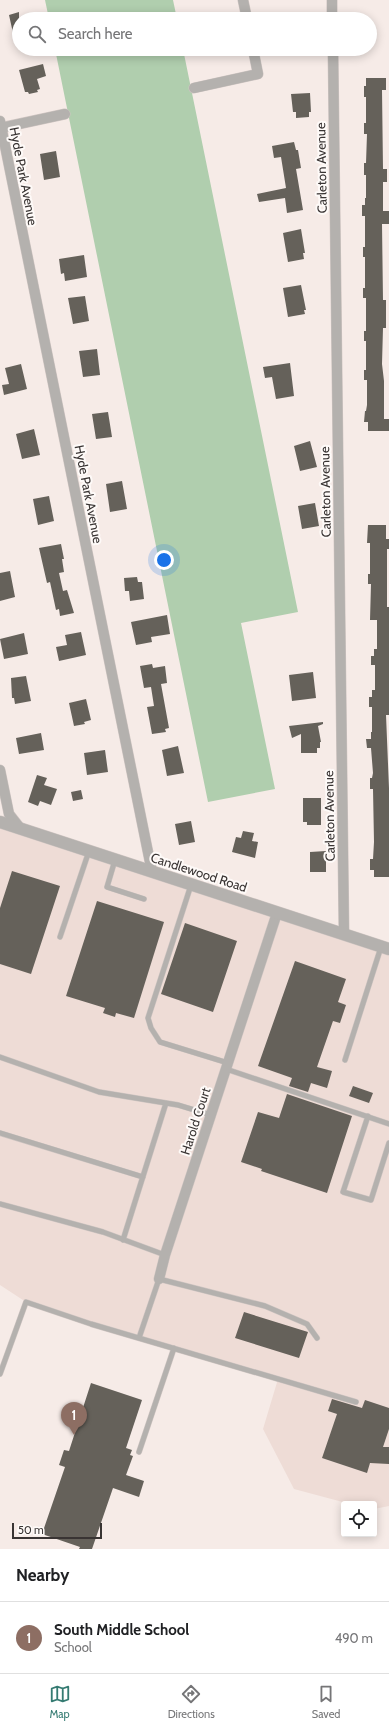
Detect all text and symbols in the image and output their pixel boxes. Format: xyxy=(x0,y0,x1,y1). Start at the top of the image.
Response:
search box xyxy=(12,12,377,56)
icon: search xyxy=(26,23,48,45)
text: Search here xyxy=(58,25,133,43)
street label: Carleton Avenue xyxy=(312,122,330,214)
street label: Hyde Park Avenue xyxy=(7,125,41,227)
street label: Hyde Park Avenue xyxy=(72,443,106,545)
street label: Carleton Avenue xyxy=(316,446,334,538)
your location xyxy=(154,550,174,570)
street label: Carleton Avenue xyxy=(320,770,338,862)
street label: Candlewood Road xyxy=(149,849,249,895)
street label: Harold Court xyxy=(177,1085,214,1157)
pin: 1 xyxy=(61,1402,87,1435)
map controls xyxy=(341,1501,377,1537)
button: locate xyxy=(341,1501,377,1537)
scale bar xyxy=(12,1521,102,1540)
text: 50 m xyxy=(18,1523,44,1537)
text: Nearby xyxy=(16,1565,69,1585)
text: South Middle School xyxy=(54,1621,189,1639)
text: 1 xyxy=(27,1630,31,1646)
text: 490 m xyxy=(335,1630,373,1646)
text: School xyxy=(54,1639,92,1655)
tab: Map xyxy=(49,1683,71,1721)
tab: Directions xyxy=(168,1683,215,1721)
tab: Saved xyxy=(312,1683,340,1721)

